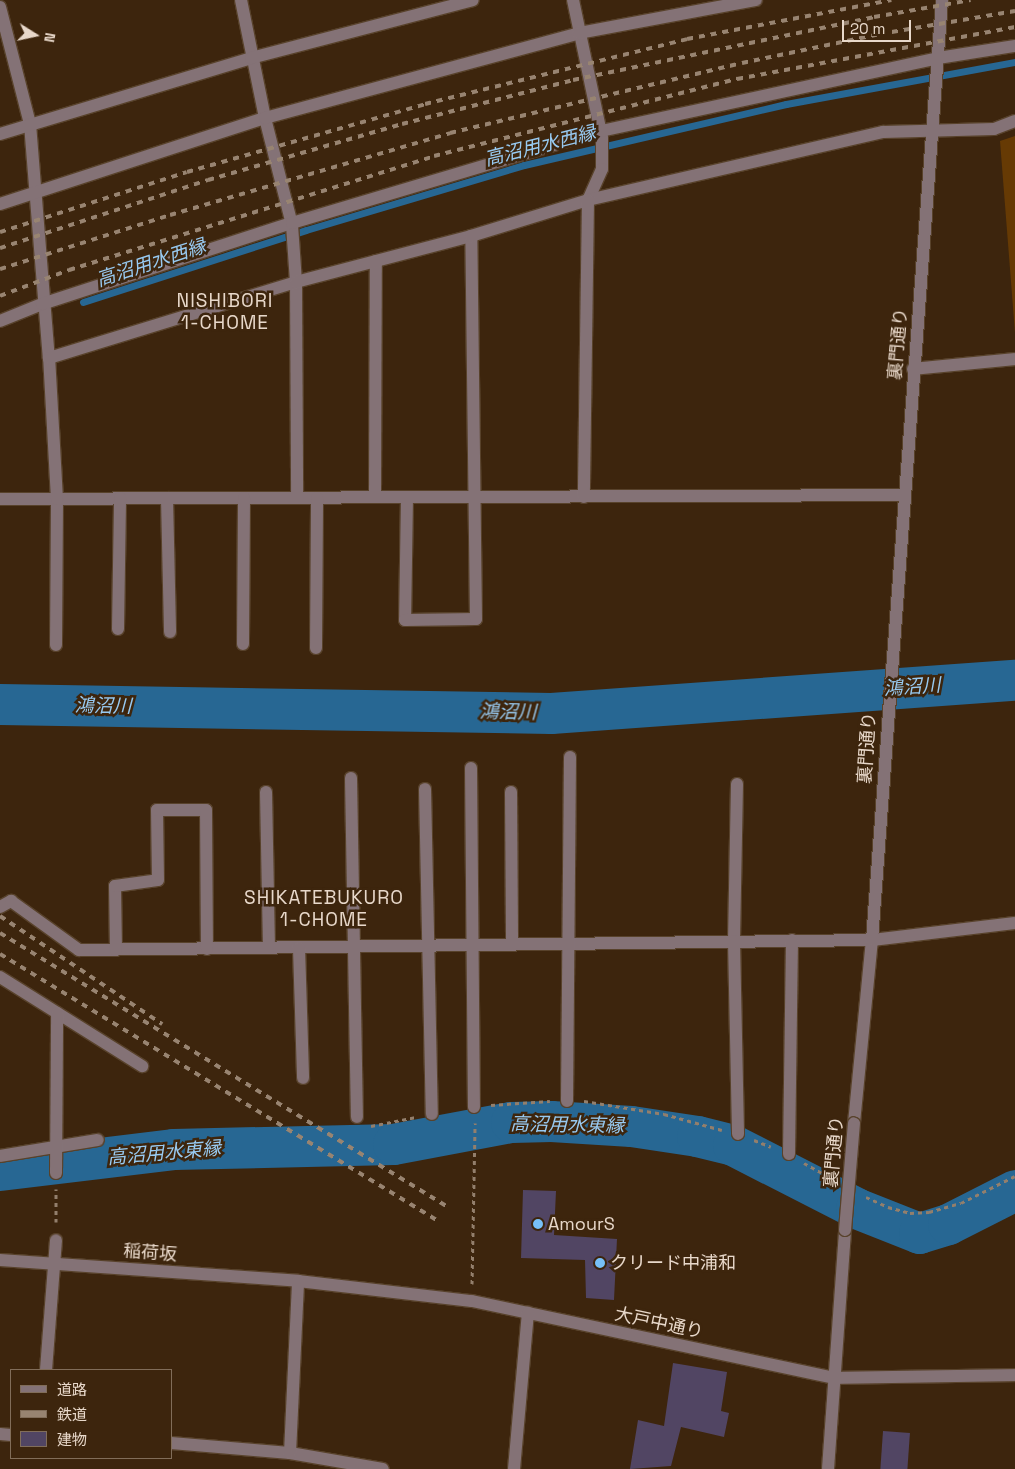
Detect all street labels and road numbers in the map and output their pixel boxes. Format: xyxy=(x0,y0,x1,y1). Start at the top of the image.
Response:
street label: 裏門通り xyxy=(884,307,912,381)
street label: 裏門通り xyxy=(854,711,880,785)
street label: 裏門通り xyxy=(820,1115,848,1189)
street label: 稲荷坂 xyxy=(122,1240,178,1266)
street label: 大戸中通り xyxy=(613,1303,705,1343)

